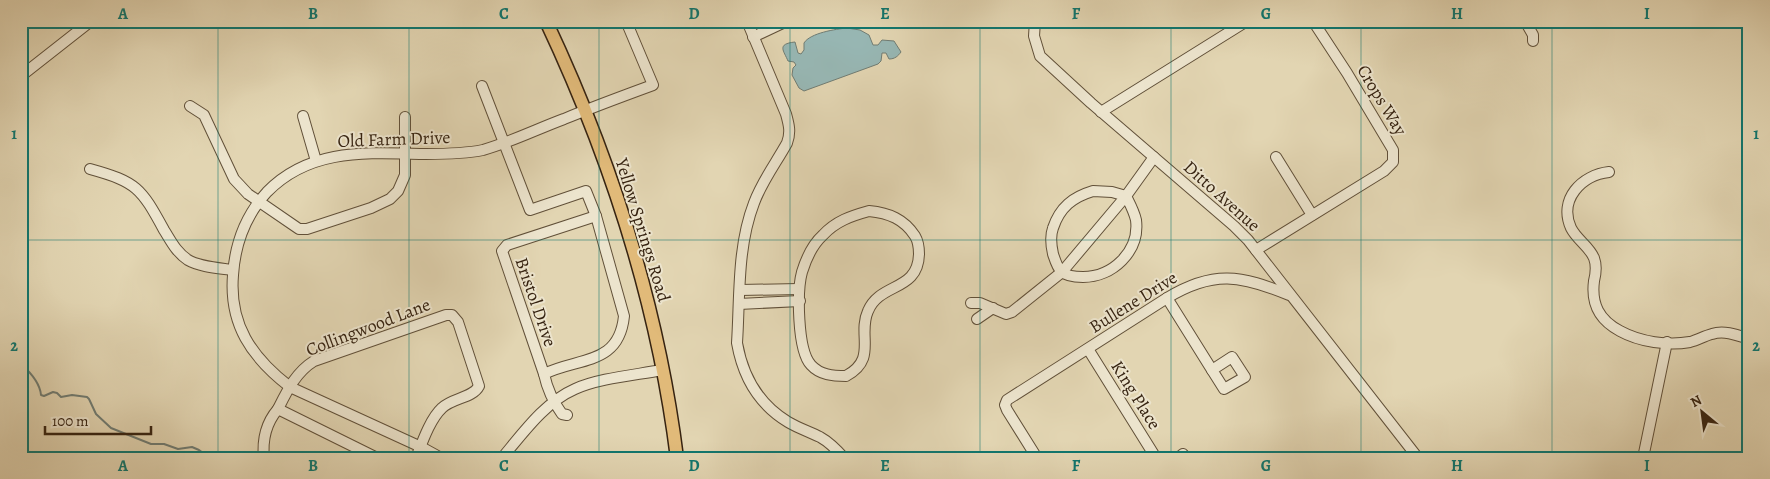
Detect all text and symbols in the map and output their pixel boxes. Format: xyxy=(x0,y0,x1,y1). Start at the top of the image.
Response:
text: A xyxy=(117,3,129,25)
text: B xyxy=(308,3,318,25)
text: C xyxy=(499,3,509,25)
text: D xyxy=(688,3,700,25)
text: E xyxy=(880,3,890,25)
text: F xyxy=(1072,3,1081,25)
text: G xyxy=(1261,3,1271,25)
text: H xyxy=(1451,3,1463,25)
text: I xyxy=(1644,3,1650,25)
street label: Crops Way xyxy=(1352,60,1413,141)
text: 1 xyxy=(11,123,17,145)
text: 1 xyxy=(1753,123,1759,145)
street label: Old Farm Drive xyxy=(337,125,451,153)
street label: Yellow Springs Road xyxy=(609,154,676,305)
street label: Ditto Avenue xyxy=(1178,155,1266,237)
street label: Bristol Drive xyxy=(510,254,562,350)
street label: Bullene Drive xyxy=(1085,266,1181,338)
street label: Collingwood Lane xyxy=(302,292,434,362)
text: 2 xyxy=(10,335,18,357)
text: 2 xyxy=(1752,335,1760,357)
street label: King Place xyxy=(1105,356,1167,434)
north arrow xyxy=(1678,386,1728,436)
text: N xyxy=(1687,390,1705,412)
scale bar xyxy=(45,404,151,436)
text: 100 m xyxy=(52,411,89,431)
text: A xyxy=(117,455,129,477)
text: B xyxy=(308,455,318,477)
text: C xyxy=(499,455,509,477)
text: D xyxy=(688,455,700,477)
text: E xyxy=(880,455,890,477)
text: F xyxy=(1072,455,1081,477)
text: G xyxy=(1261,455,1271,477)
text: H xyxy=(1451,455,1463,477)
text: I xyxy=(1644,455,1650,477)

